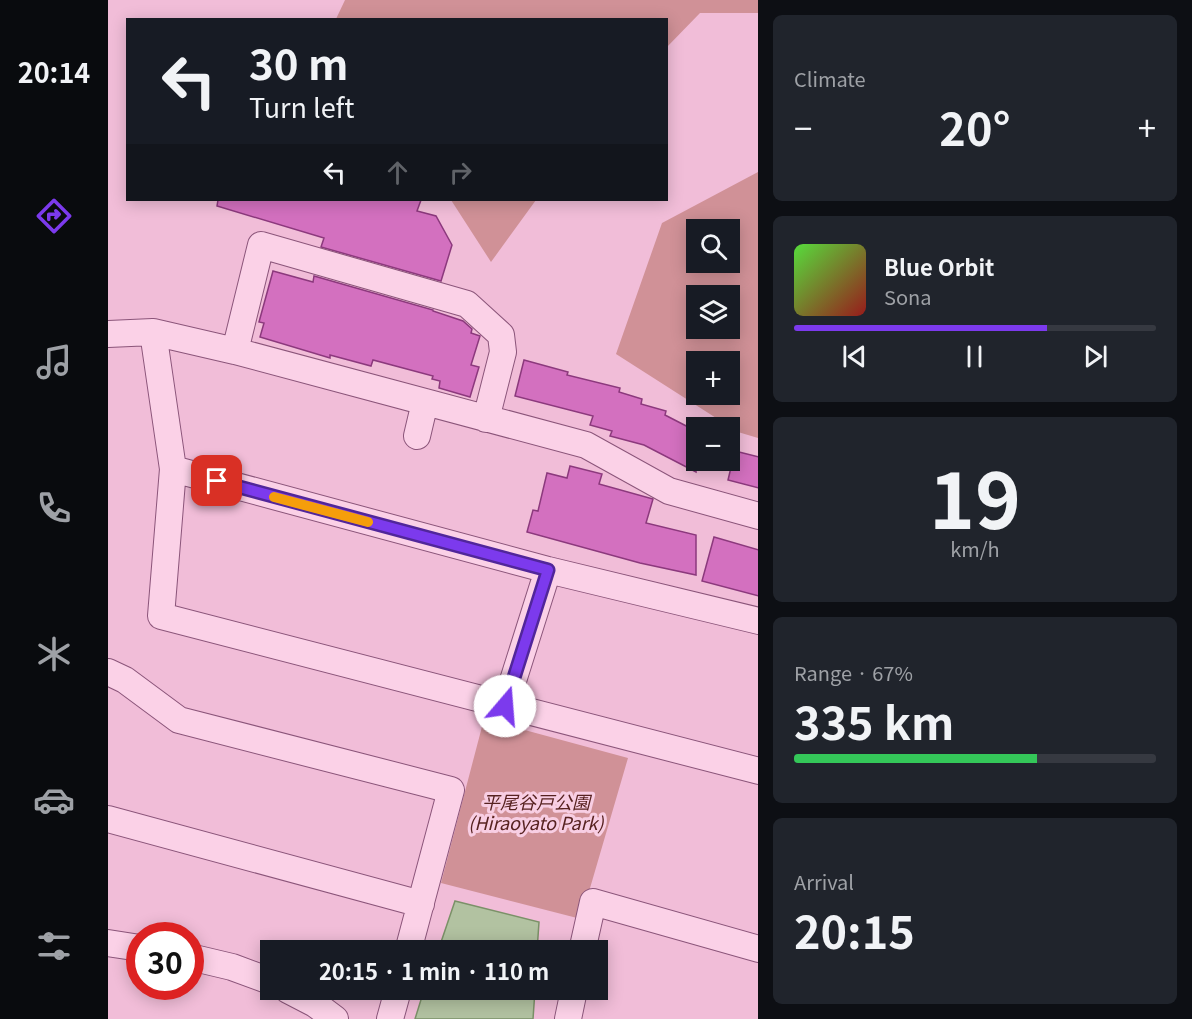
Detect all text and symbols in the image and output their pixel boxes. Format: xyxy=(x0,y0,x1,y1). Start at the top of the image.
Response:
text: 30 m xyxy=(249,31,349,92)
icon: left xyxy=(150,42,228,120)
text: 20:14 xyxy=(18,52,90,91)
text: Climate xyxy=(794,64,866,93)
text: Turn left xyxy=(249,87,355,126)
text: 20° xyxy=(939,94,1011,159)
text: − xyxy=(794,103,812,151)
text: + xyxy=(1138,103,1156,151)
icon: left xyxy=(318,156,351,189)
icon: ahead xyxy=(381,156,414,189)
icon: right xyxy=(444,156,477,189)
icon: directions xyxy=(33,195,75,237)
map controls xyxy=(686,219,740,471)
button: search xyxy=(686,219,740,273)
text: Blue Orbit xyxy=(884,250,994,282)
text: Sona xyxy=(884,282,932,311)
button: layers xyxy=(686,285,740,339)
icon: previous xyxy=(838,340,871,373)
icon: pause xyxy=(958,340,991,373)
icon: next xyxy=(1079,340,1112,373)
icon: music xyxy=(33,341,75,383)
button: + xyxy=(686,351,740,405)
button: − xyxy=(686,417,740,471)
text: 19 xyxy=(929,439,1021,551)
pin xyxy=(191,455,242,506)
icon: arrive xyxy=(200,464,233,497)
icon: phone xyxy=(33,487,75,529)
text: km/h xyxy=(950,534,1000,563)
icon: climate xyxy=(33,633,75,675)
text: Range · 67% xyxy=(794,658,913,687)
position arrow xyxy=(473,674,537,738)
text: 335 km xyxy=(794,688,954,753)
icon: car xyxy=(33,779,75,821)
park label: 平尾谷戸公園 (Hiraoyato Park) xyxy=(468,788,605,835)
text: Arrival xyxy=(794,867,854,896)
text: 20:15 xyxy=(794,897,915,962)
speed limit sign: 30 xyxy=(126,922,204,1000)
icon: filters xyxy=(33,925,75,967)
text: 20:15 · 1 min · 110 m xyxy=(319,954,549,986)

